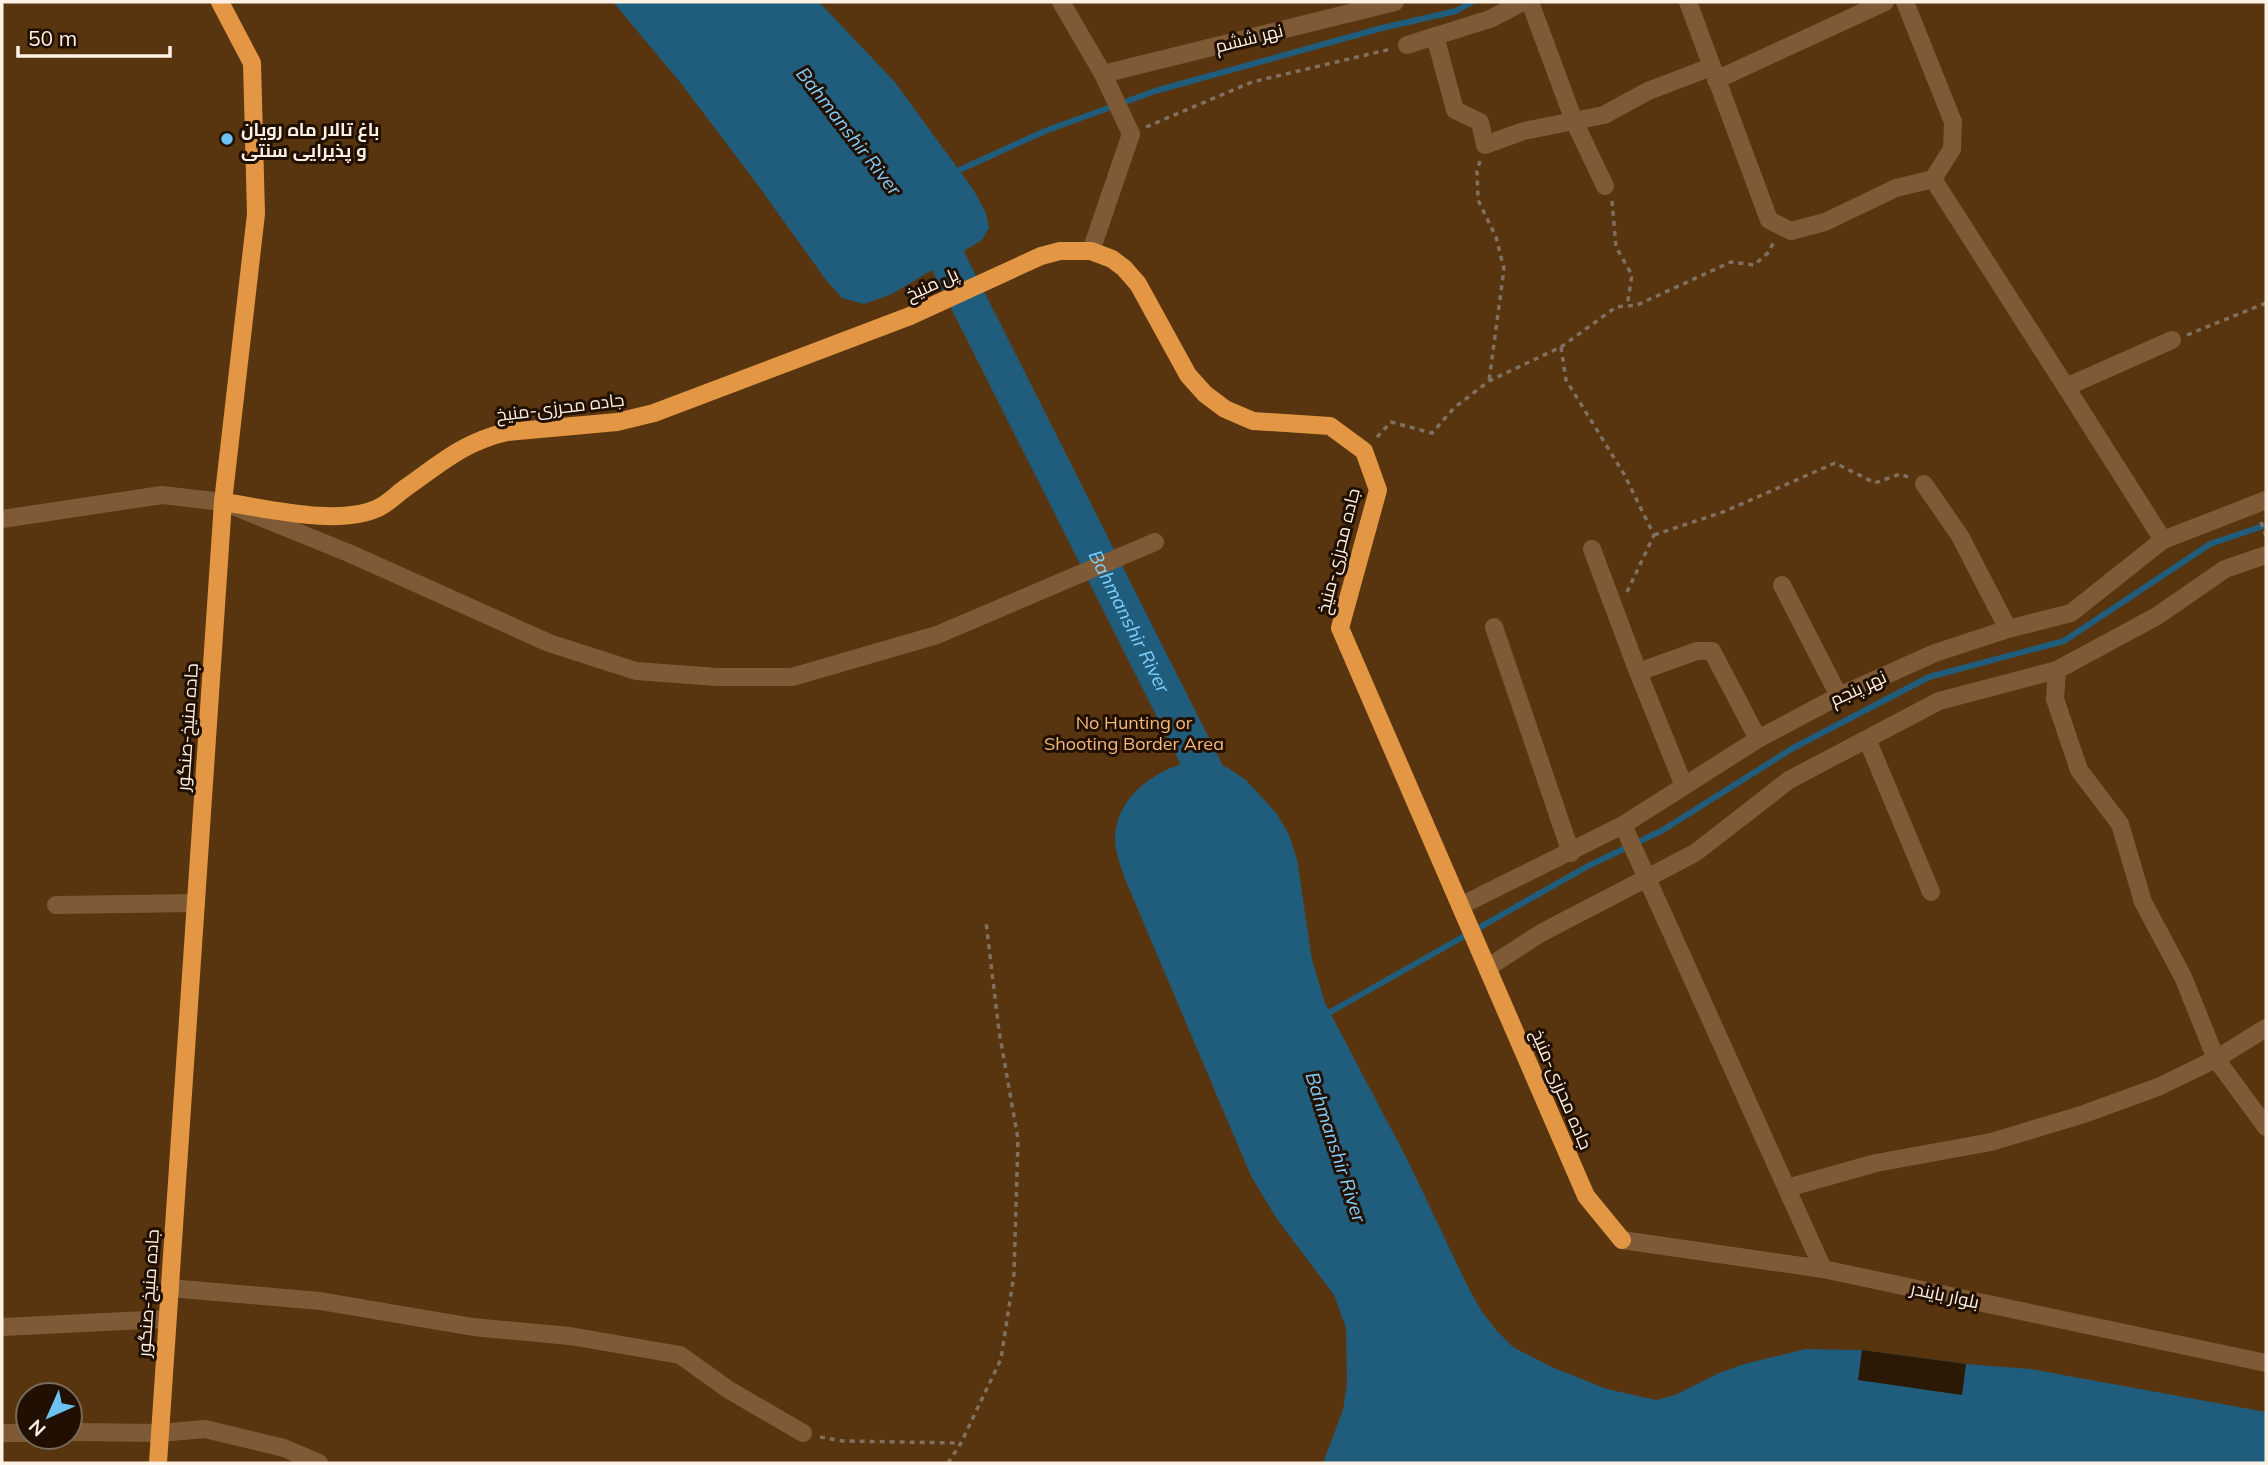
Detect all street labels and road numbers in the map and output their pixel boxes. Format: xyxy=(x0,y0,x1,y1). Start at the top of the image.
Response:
street label: نهر ششم xyxy=(1213,18,1286,58)
street label: پل منیخ xyxy=(902,262,963,307)
street label: جاده محرزی-منیخ xyxy=(495,388,626,427)
street label: جاده محرزی-منیخ xyxy=(1311,486,1366,617)
street label: جاده منیخ-صنگور xyxy=(171,662,204,793)
street label: نهر پنجم xyxy=(1826,665,1890,712)
street label: جاده محرزی-منیخ xyxy=(1525,1025,1598,1153)
street label: جاده منیخ-صنگور xyxy=(132,1228,165,1359)
street label: بلوار بایندر xyxy=(1908,1276,1981,1313)

